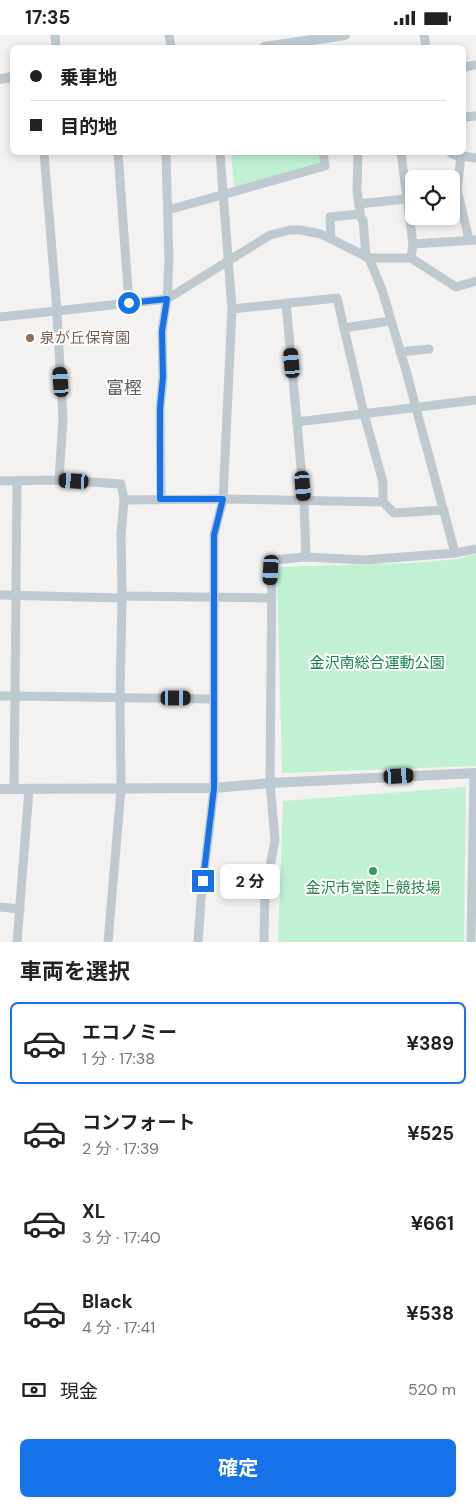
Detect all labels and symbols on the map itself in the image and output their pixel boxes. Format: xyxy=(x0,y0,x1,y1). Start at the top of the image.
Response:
route start xyxy=(118,292,140,314)
place label: 泉が丘保育園 xyxy=(40,328,130,348)
marker: 泉が丘保育園 xyxy=(24,332,36,344)
car xyxy=(283,347,300,379)
car xyxy=(52,367,69,397)
district label: 富樫 xyxy=(106,376,142,400)
car xyxy=(294,470,311,502)
car xyxy=(58,473,89,489)
car xyxy=(262,555,279,585)
park label: 金沢南総合運動公園 xyxy=(309,653,445,673)
car xyxy=(161,691,191,706)
car xyxy=(383,768,414,784)
callout: 2 分 xyxy=(220,863,280,899)
marker: 金沢市営陸上競技場 xyxy=(367,865,379,877)
route end xyxy=(192,870,214,892)
place label: 金沢市営陸上競技場 xyxy=(305,878,441,898)

